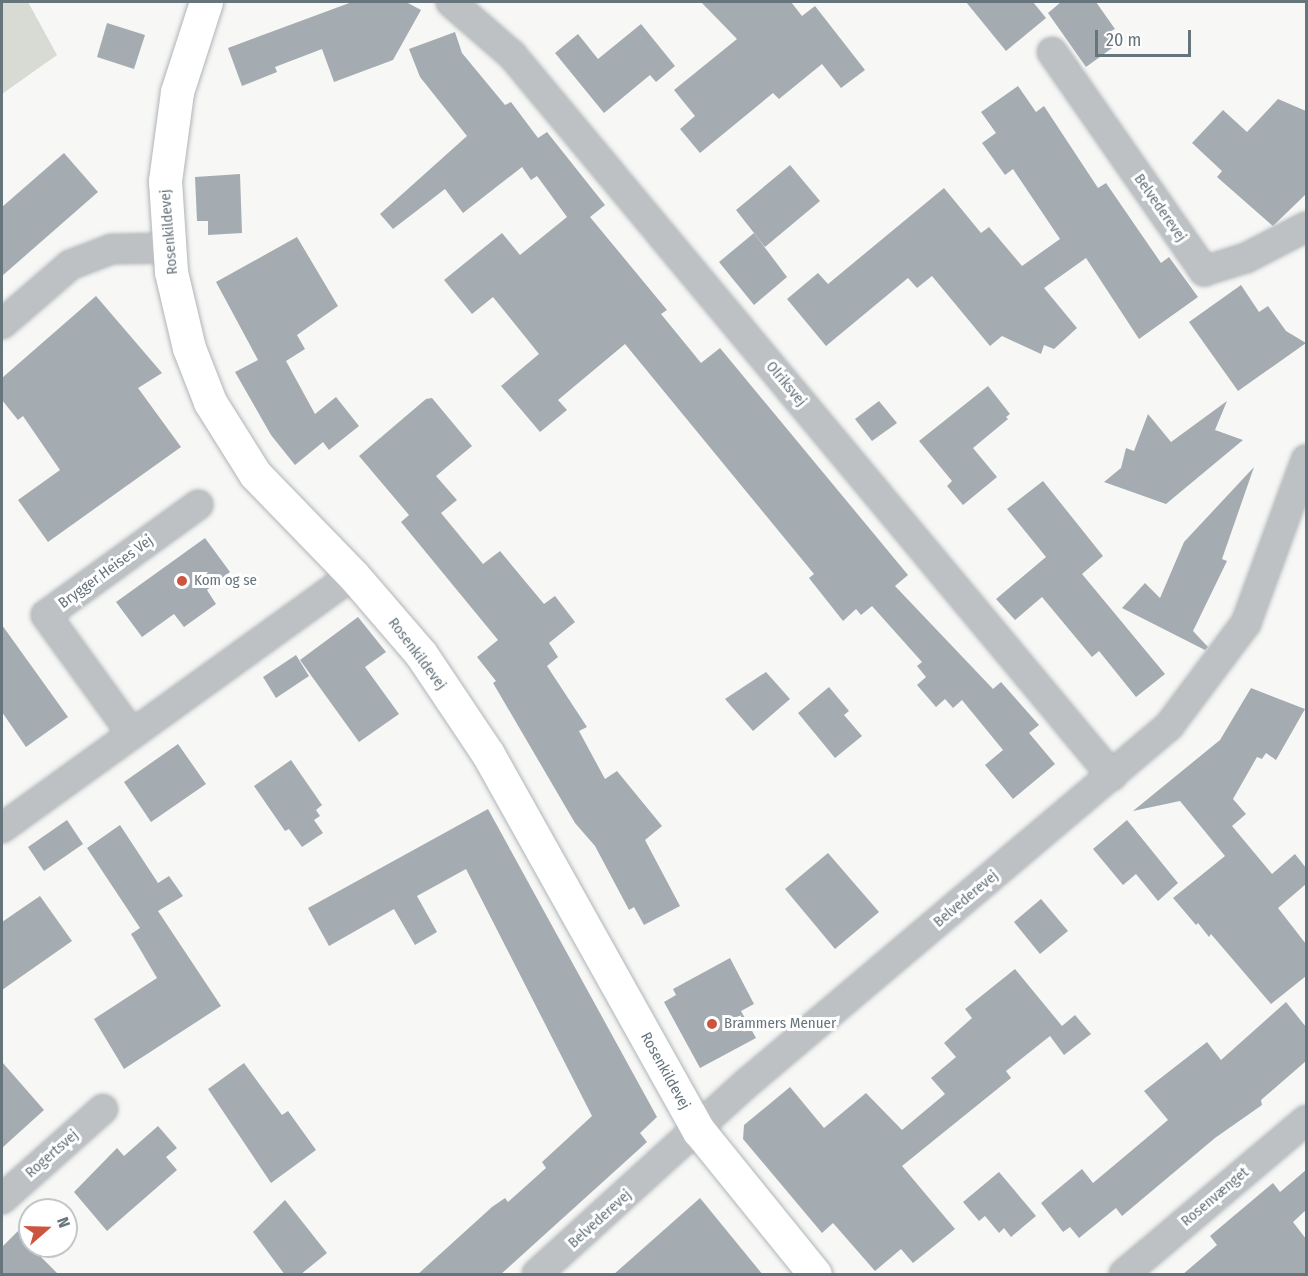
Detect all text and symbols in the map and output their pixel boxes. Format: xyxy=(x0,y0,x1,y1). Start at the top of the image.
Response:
scale bar xyxy=(1098,18,1194,56)
text: 20 m xyxy=(1106,29,1141,51)
street label: Belvederevej xyxy=(1130,171,1190,245)
street label: Rosenkildevej xyxy=(156,189,182,275)
street label: Olriksvej xyxy=(762,358,810,410)
street label: Brygger Heises Vej xyxy=(55,532,157,612)
place label: Kom og se xyxy=(194,572,257,590)
marker: Kom og se xyxy=(175,574,189,588)
street label: Rosenkildevej xyxy=(384,614,450,694)
street label: Belvederevej xyxy=(930,867,1002,931)
place label: Brammers Menuer xyxy=(724,1015,836,1033)
marker: Brammers Menuer xyxy=(705,1017,719,1031)
street label: Rosenkildevej xyxy=(636,1029,694,1113)
street label: Rogertsvej xyxy=(22,1126,82,1182)
street label: Rosenvænget xyxy=(1178,1164,1252,1230)
street label: Belvederevej xyxy=(565,1186,635,1252)
north arrow xyxy=(18,1198,78,1258)
text: N xyxy=(53,1215,74,1230)

